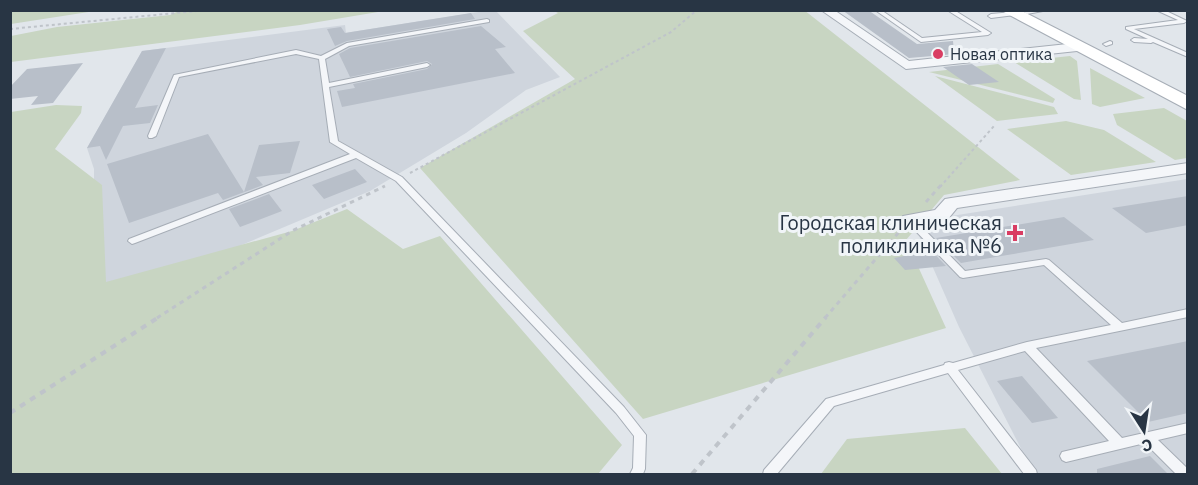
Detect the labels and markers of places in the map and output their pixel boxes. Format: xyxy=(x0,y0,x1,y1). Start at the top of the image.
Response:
place label: Новая оптика xyxy=(950,44,1053,64)
marker: Новая оптика xyxy=(931,47,945,61)
place label: Городская клиническая поликлиника №6 xyxy=(780,209,1002,259)
marker: Городская клиническая поликлиника №6 xyxy=(1006,224,1024,242)

